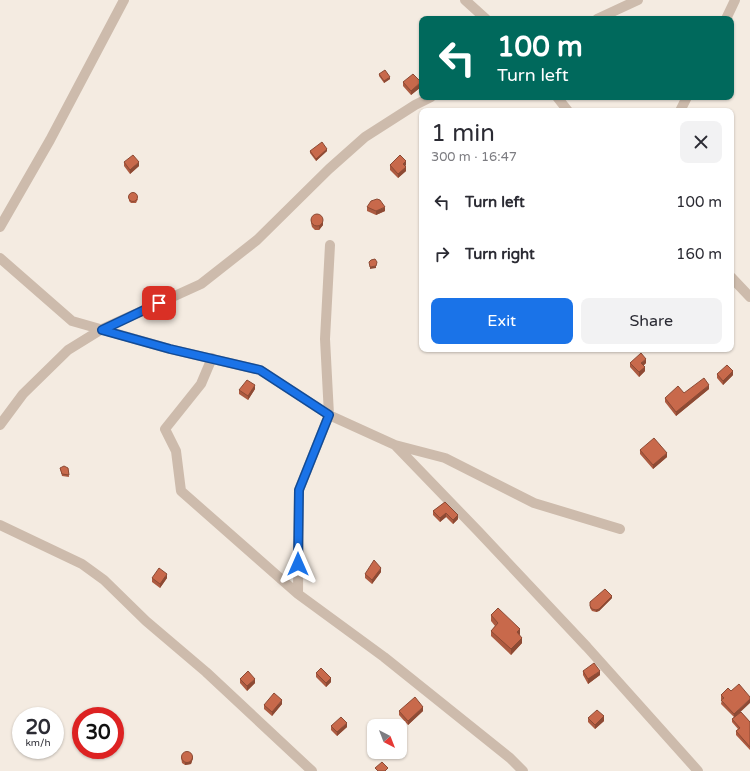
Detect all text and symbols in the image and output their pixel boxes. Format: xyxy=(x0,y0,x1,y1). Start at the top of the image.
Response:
text: 100 m xyxy=(497,30,583,64)
icon: left xyxy=(431,32,483,84)
text: Turn left xyxy=(497,64,569,86)
text: 1 min xyxy=(431,119,495,148)
button: close xyxy=(680,121,722,163)
text: 300 m · 16:47 xyxy=(431,149,517,165)
icon: left xyxy=(431,191,453,213)
text: Turn left xyxy=(465,193,525,211)
text: 100 m xyxy=(676,193,722,211)
icon: right xyxy=(431,243,453,265)
text: Turn right xyxy=(465,245,535,263)
text: 160 m xyxy=(676,245,722,263)
pin xyxy=(142,286,176,320)
icon: arrive xyxy=(148,292,170,314)
button: Exit xyxy=(431,298,573,344)
button: Share xyxy=(581,298,722,344)
position arrow xyxy=(277,543,319,585)
speed limit sign: 30 xyxy=(72,707,124,759)
text: 20 xyxy=(25,716,51,740)
north arrow xyxy=(367,719,407,759)
map controls xyxy=(367,719,407,759)
text: km/h xyxy=(25,737,51,749)

